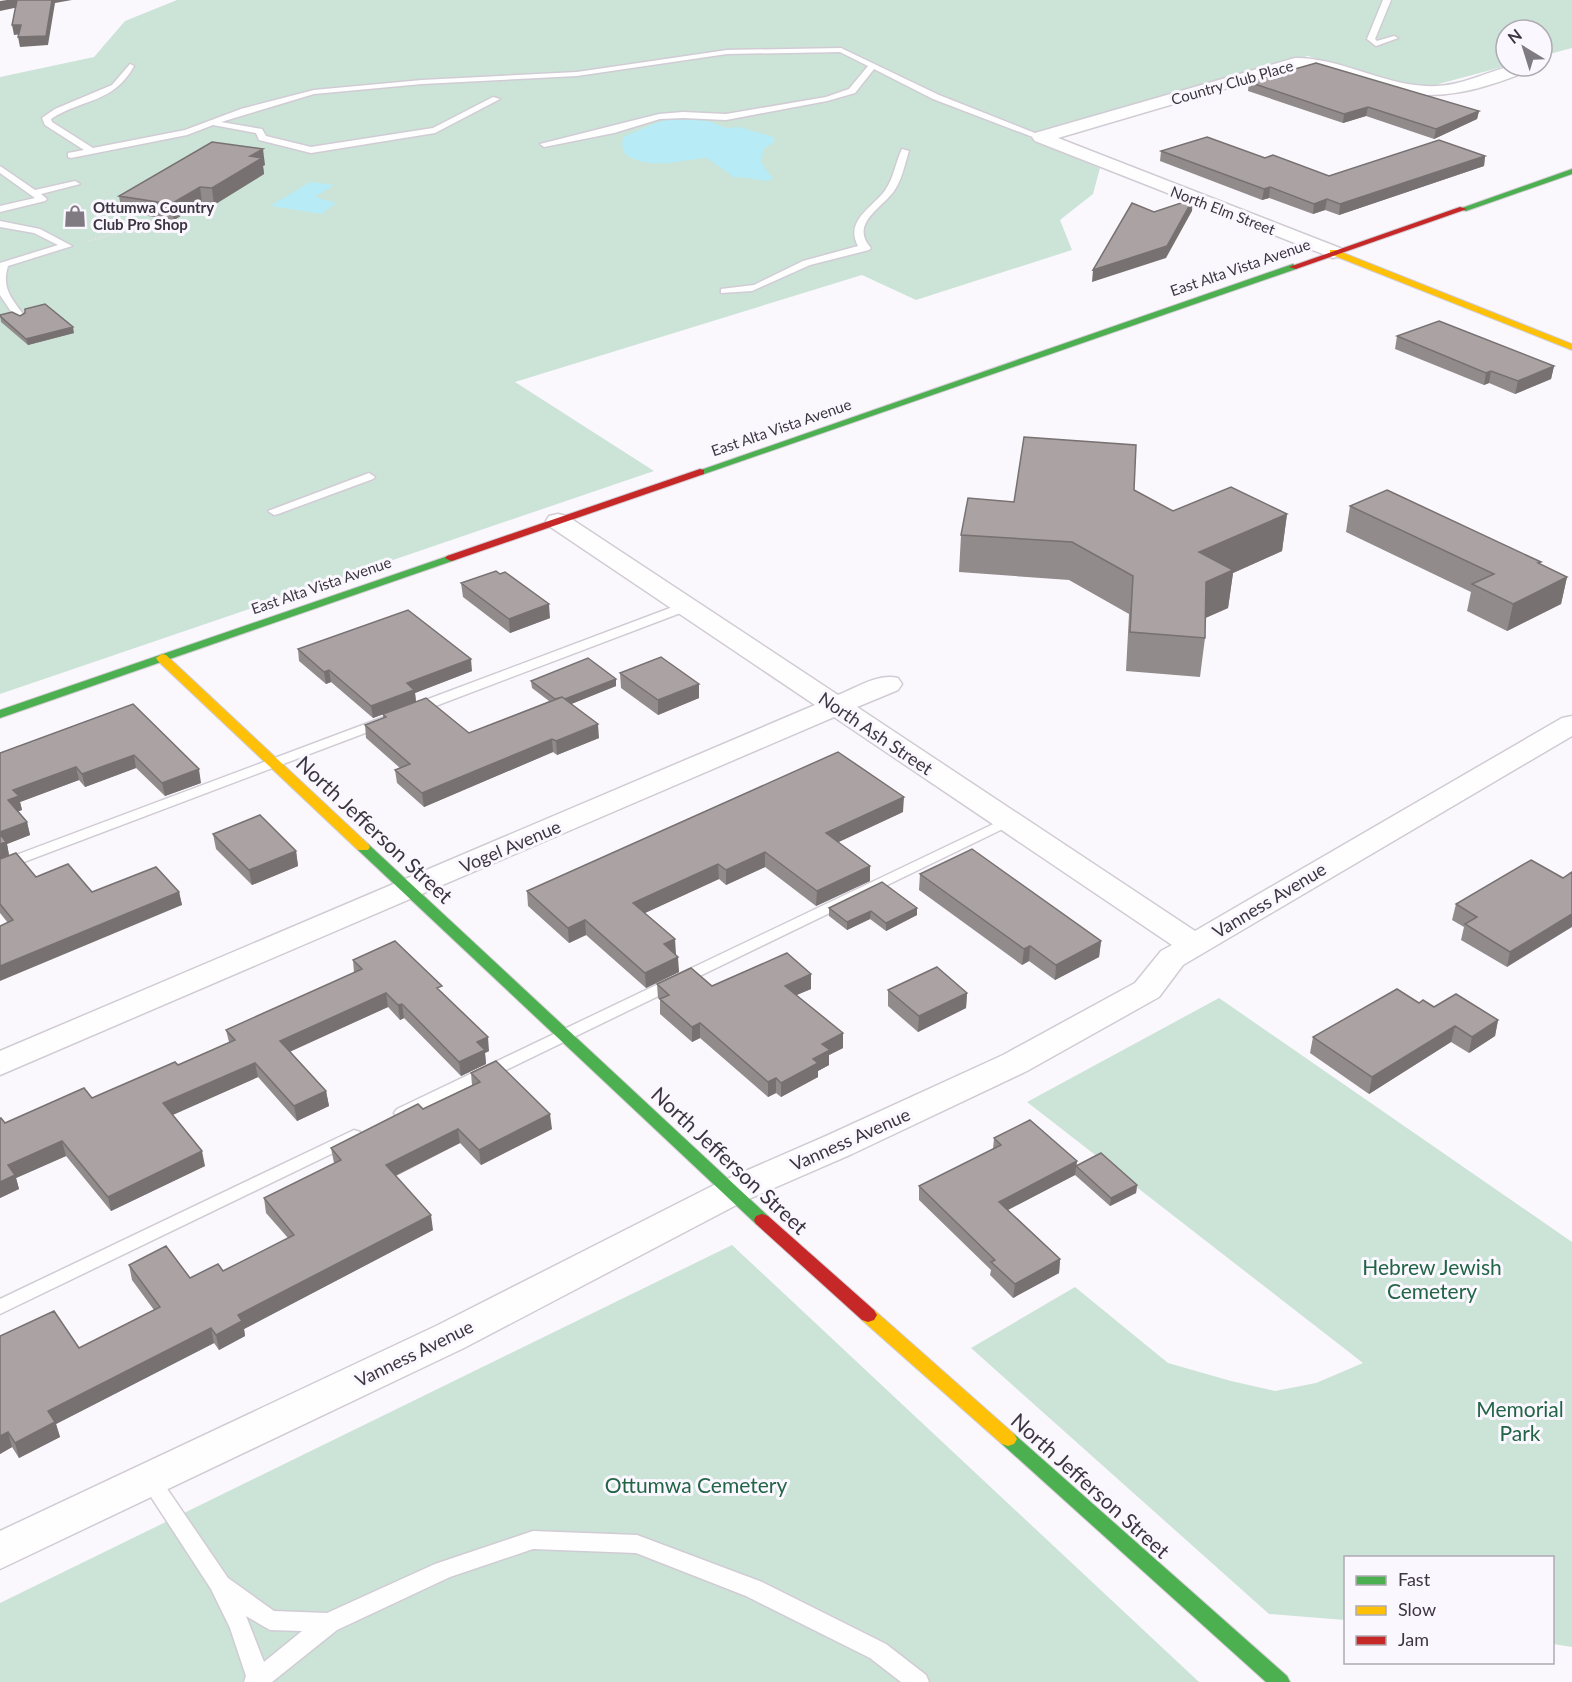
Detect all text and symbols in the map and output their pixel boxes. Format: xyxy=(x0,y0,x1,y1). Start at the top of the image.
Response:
north arrow xyxy=(1494,18,1554,78)
text: N xyxy=(1504,25,1525,47)
street label: Country Club Place xyxy=(1169,56,1295,108)
street label: North Elm Street xyxy=(1168,182,1278,238)
place label: Ottumwa Country Club Pro Shop xyxy=(93,198,214,233)
shop icon: Ottumwa Country Club Pro Shop xyxy=(62,203,88,229)
street label: East Alta Vista Avenue xyxy=(1168,235,1313,299)
street label: East Alta Vista Avenue xyxy=(709,395,854,459)
street label: East Alta Vista Avenue xyxy=(249,553,394,617)
street label: North Ash Street xyxy=(815,687,938,780)
street label: North Jefferson Street xyxy=(292,750,459,908)
street label: Vogel Avenue xyxy=(456,815,564,877)
street label: Vanness Avenue xyxy=(1208,857,1330,943)
street label: North Jefferson Street xyxy=(647,1081,814,1239)
street label: Vanness Avenue xyxy=(787,1103,913,1175)
park label: Hebrew Jewish Cemetery xyxy=(1362,1254,1502,1303)
street label: Vanness Avenue xyxy=(351,1315,477,1391)
park label: Memorial Park xyxy=(1476,1396,1564,1445)
street label: North Jefferson Street xyxy=(1007,1407,1176,1563)
park label: Ottumwa Cemetery xyxy=(605,1472,787,1497)
legend xyxy=(1344,1556,1554,1664)
text: Fast xyxy=(1398,1568,1431,1590)
text: Slow xyxy=(1398,1598,1436,1620)
text: Jam xyxy=(1398,1628,1429,1650)

